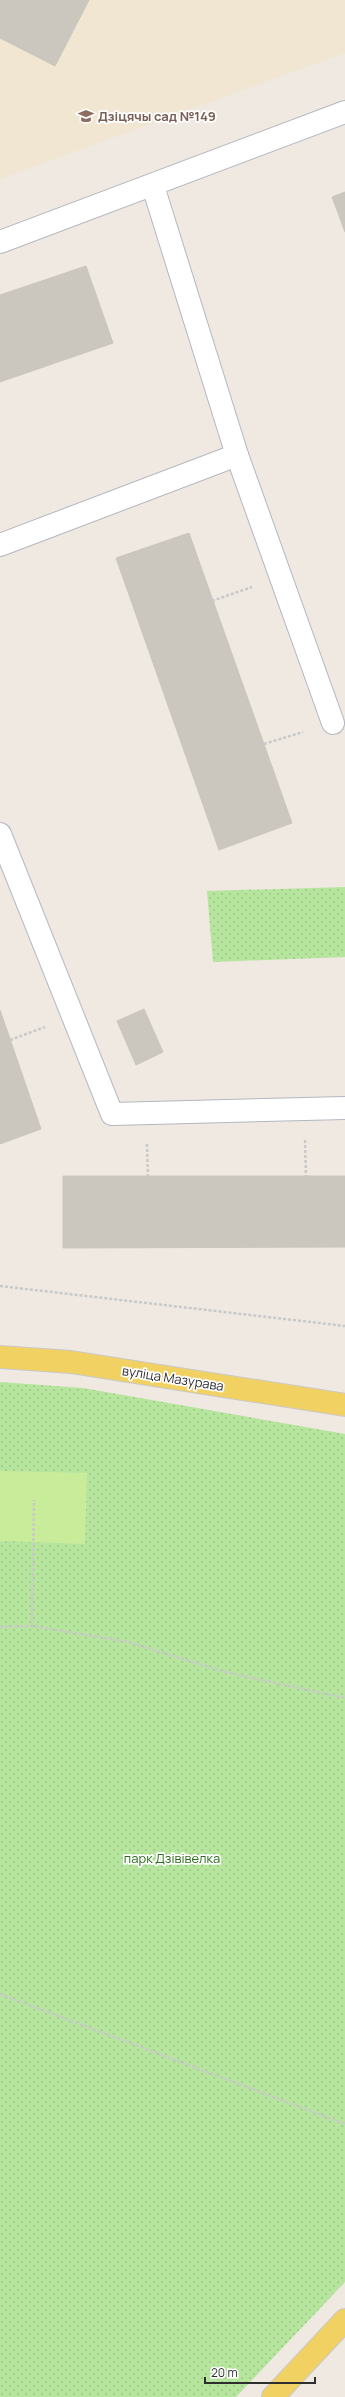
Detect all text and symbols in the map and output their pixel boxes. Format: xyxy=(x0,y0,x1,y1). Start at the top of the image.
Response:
school or university icon: Дзіцячы сад №149 xyxy=(77,107,95,125)
place label: Дзіцячы сад №149 xyxy=(98,107,216,125)
street label: вуліца Мазурава xyxy=(121,1361,225,1395)
park label: парк Дзівівелка xyxy=(124,1849,220,1867)
scale bar xyxy=(205,2359,315,2385)
text: 20 m xyxy=(211,2364,238,2381)

